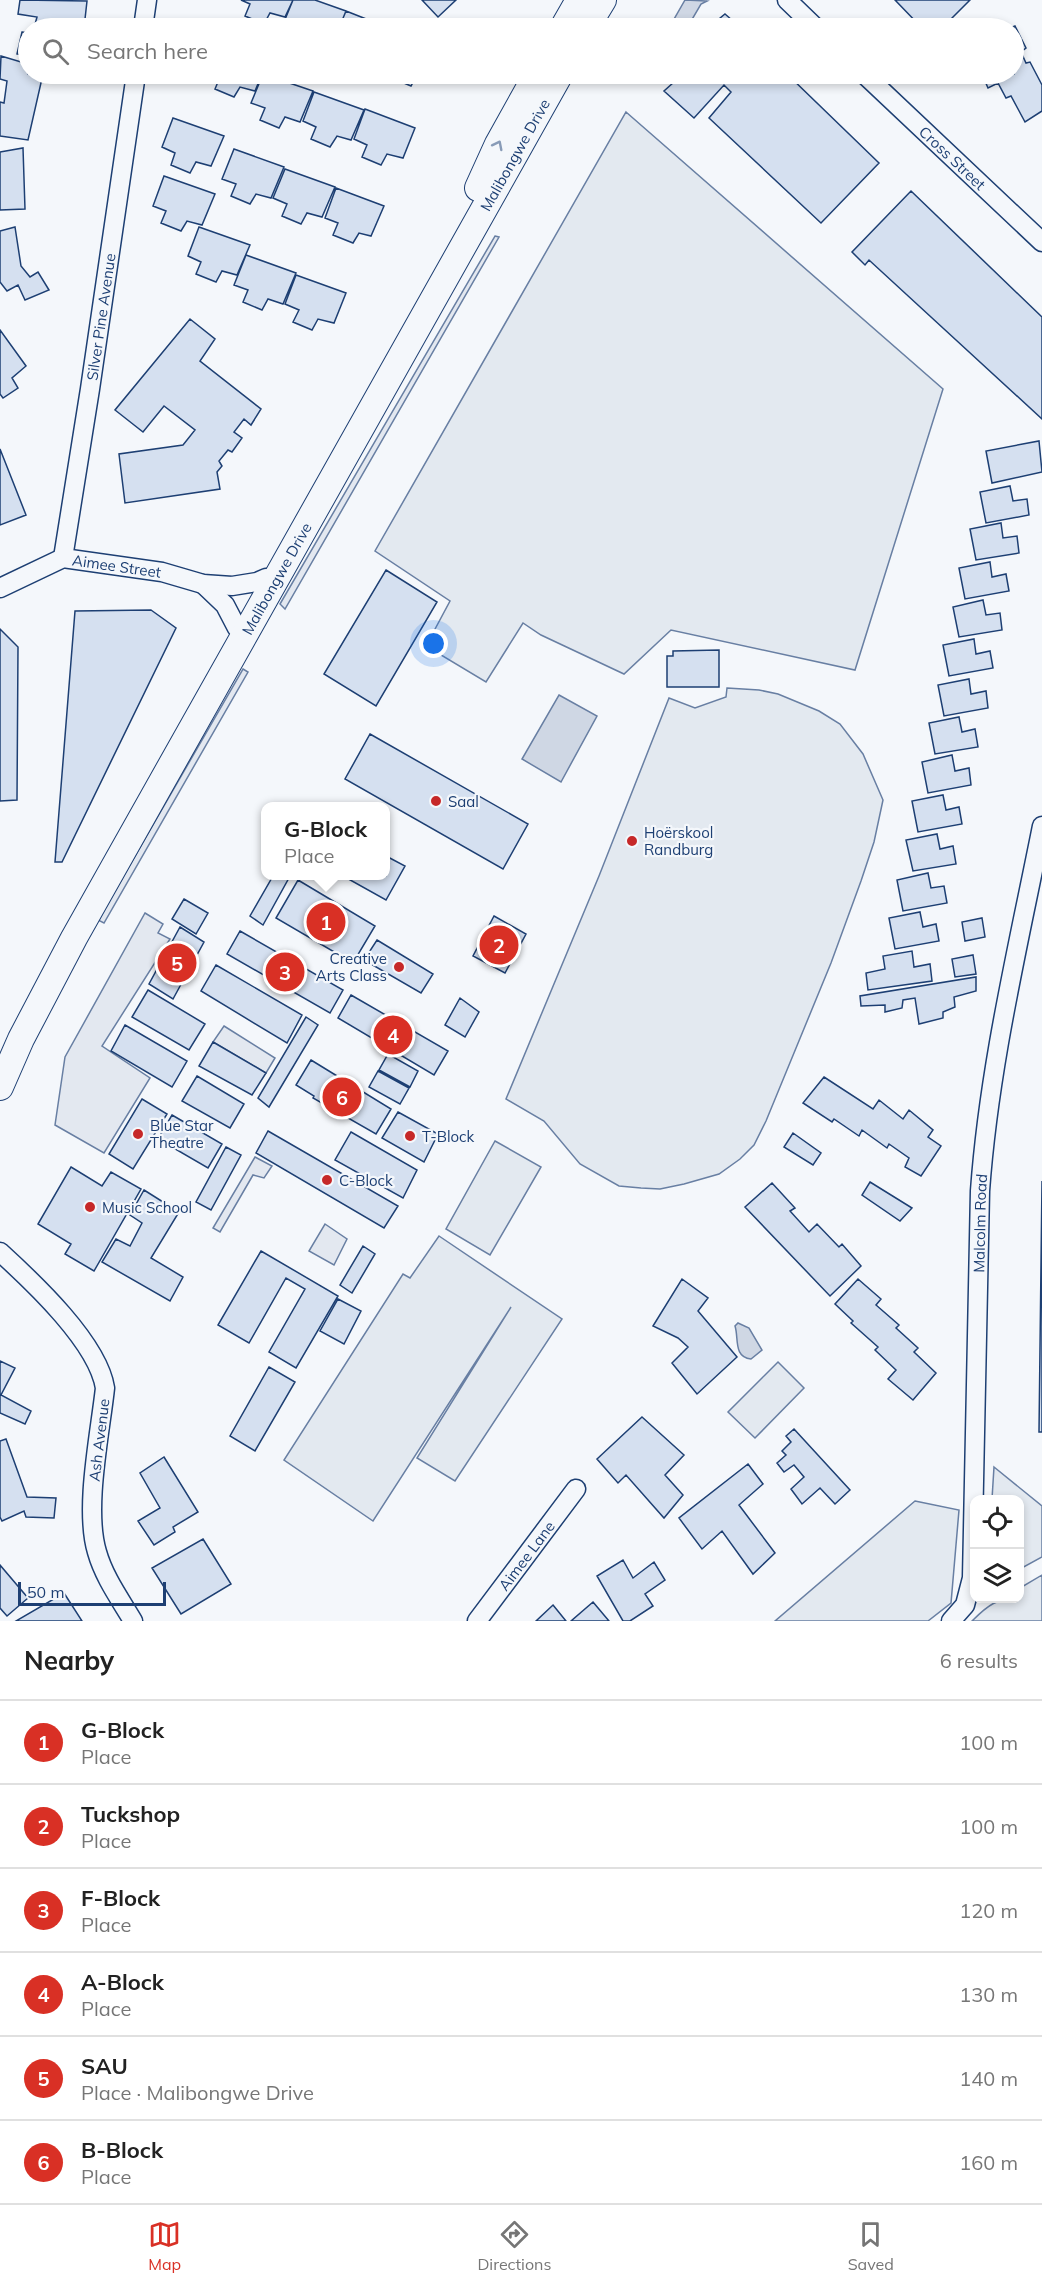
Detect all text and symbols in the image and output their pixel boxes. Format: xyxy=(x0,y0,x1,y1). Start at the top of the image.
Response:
search box xyxy=(18,18,1024,84)
icon: search xyxy=(39,35,72,68)
text: Search here xyxy=(87,37,208,65)
street label: Malibongwe Drive xyxy=(475,95,554,214)
street label: Cross Street xyxy=(915,122,990,194)
one-way arrow xyxy=(491,140,503,151)
street label: Silver Pine Avenue xyxy=(82,252,119,382)
street label: Malibongwe Drive xyxy=(237,519,315,638)
street label: Aimee Street xyxy=(71,550,162,581)
your location xyxy=(419,629,448,658)
place label: Saal xyxy=(448,792,479,811)
marker: Saal xyxy=(429,794,443,808)
popup xyxy=(261,802,390,880)
text: G-Block xyxy=(284,815,367,843)
place label: Hoërskool Randburg xyxy=(644,823,713,859)
marker: Hoërskool Randburg xyxy=(625,834,639,848)
text: Place xyxy=(284,843,334,868)
pin: 1 xyxy=(306,900,346,944)
pin: 2 xyxy=(480,922,518,968)
pin: 5 xyxy=(158,940,196,986)
place label: Creative Arts Class xyxy=(316,949,387,985)
pin: 3 xyxy=(266,950,304,994)
marker: Creative Arts Class xyxy=(392,960,406,974)
pin: 4 xyxy=(374,1012,412,1058)
pin: 6 xyxy=(322,1074,362,1120)
place label: Blue Star Theatre xyxy=(150,1116,214,1152)
marker: Blue Star Theatre xyxy=(131,1127,145,1141)
place label: T-Block xyxy=(422,1127,475,1146)
marker: T-Block xyxy=(403,1129,417,1143)
place label: C-Block xyxy=(339,1171,393,1190)
marker: C-Block xyxy=(320,1173,334,1187)
street label: Malcolm Road xyxy=(969,1173,991,1273)
place label: Music School xyxy=(102,1198,192,1217)
marker: Music School xyxy=(83,1200,97,1214)
street label: Ash Avenue xyxy=(84,1397,114,1483)
map controls xyxy=(970,1495,1024,1603)
button: locate xyxy=(970,1495,1024,1549)
street label: Aimee Lane xyxy=(494,1517,558,1594)
button: layers xyxy=(970,1549,1024,1603)
scale bar xyxy=(18,1579,166,1606)
text: 50 m xyxy=(27,1582,64,1602)
text: Nearby xyxy=(24,1644,114,1677)
text: 6 results xyxy=(940,1648,1018,1673)
text: G-Block xyxy=(81,1716,164,1744)
text: 1 xyxy=(38,1730,50,1755)
text: 100 m xyxy=(959,1730,1018,1755)
text: Place xyxy=(81,1744,131,1769)
text: Tuckshop xyxy=(81,1800,180,1828)
text: 2 xyxy=(38,1814,50,1839)
text: 100 m xyxy=(959,1814,1018,1839)
text: Place xyxy=(81,1828,131,1853)
text: F-Block xyxy=(81,1884,160,1912)
text: 3 xyxy=(38,1898,50,1923)
text: 120 m xyxy=(959,1898,1018,1923)
text: Place xyxy=(81,1912,131,1937)
text: A-Block xyxy=(81,1968,164,1996)
text: 4 xyxy=(38,1982,50,2007)
text: 130 m xyxy=(959,1982,1018,2007)
text: Place xyxy=(81,1996,131,2021)
text: SAU xyxy=(81,2052,128,2080)
text: 5 xyxy=(38,2066,50,2091)
text: 140 m xyxy=(959,2066,1018,2091)
text: Place · Malibongwe Drive xyxy=(81,2080,314,2105)
text: B-Block xyxy=(81,2136,163,2164)
text: 6 xyxy=(38,2150,50,2175)
text: 160 m xyxy=(959,2150,1018,2175)
text: Place xyxy=(81,2164,131,2189)
tab: Map xyxy=(148,2218,181,2274)
tab: Directions xyxy=(477,2218,551,2274)
tab: Saved xyxy=(848,2218,894,2274)

